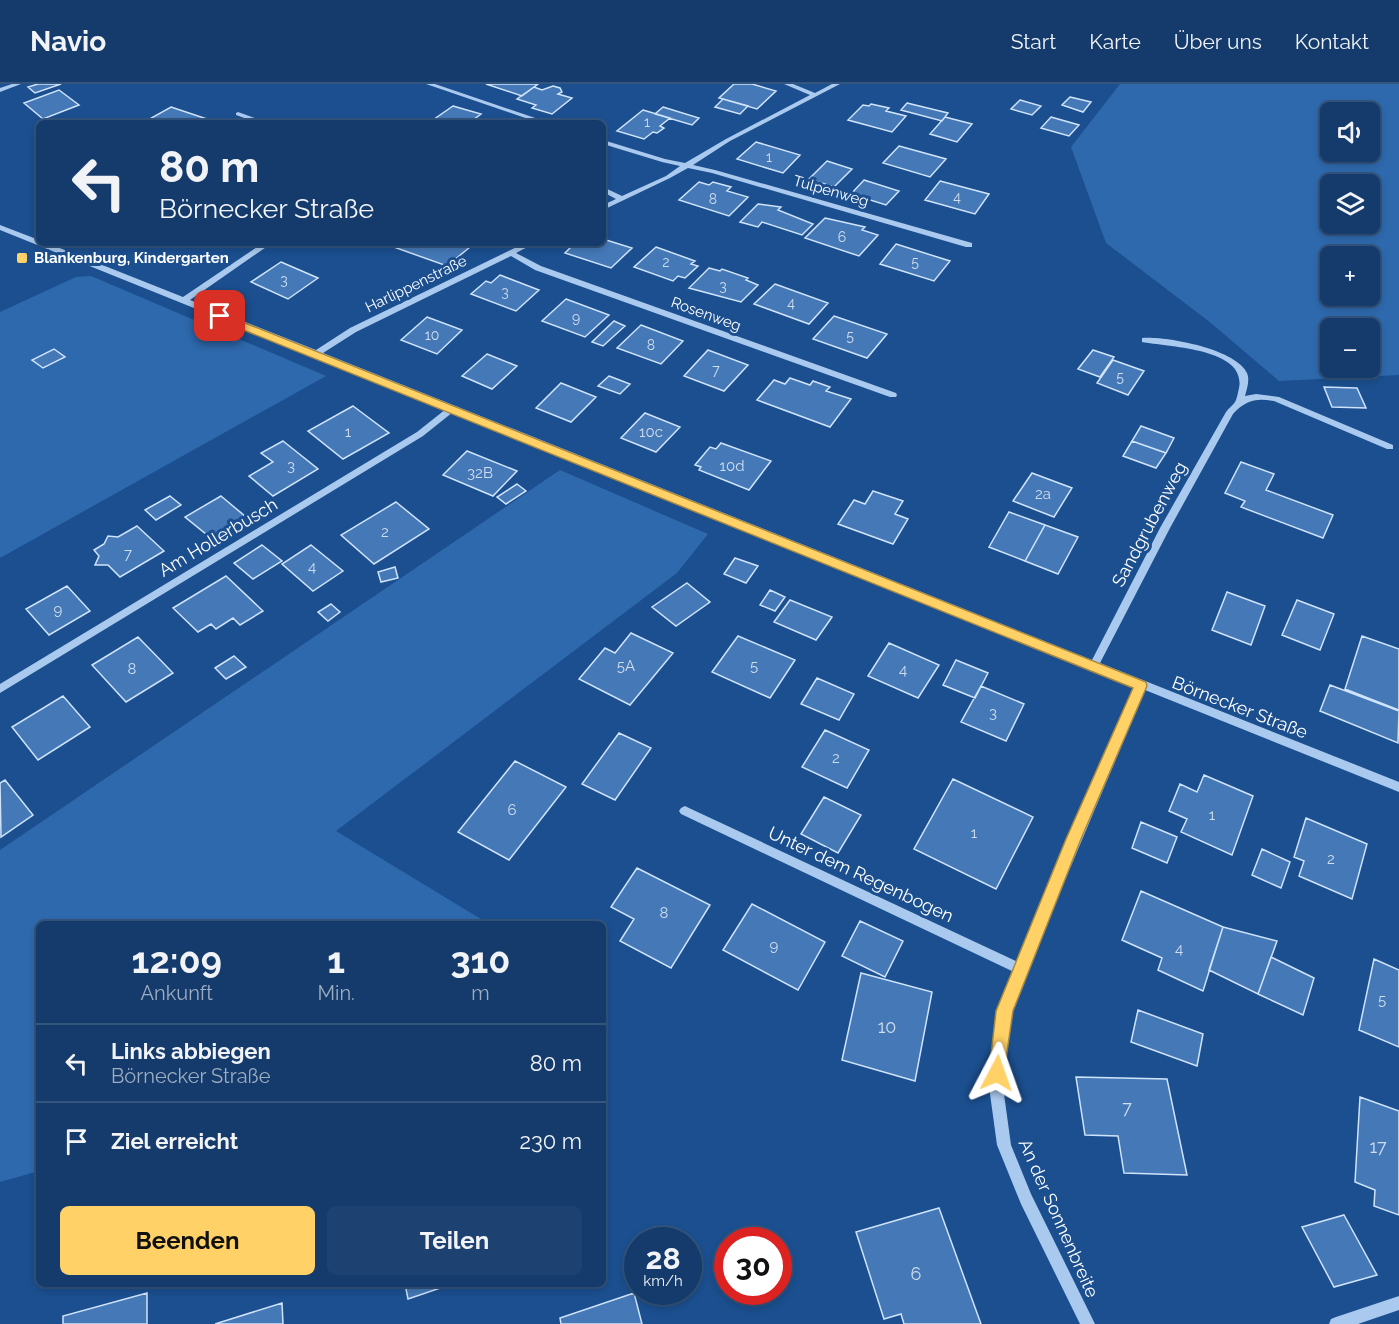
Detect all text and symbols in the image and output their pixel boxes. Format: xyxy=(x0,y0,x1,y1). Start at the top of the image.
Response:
text: Navio xyxy=(30,25,106,58)
text: Start xyxy=(1011,29,1056,54)
text: Karte xyxy=(1089,29,1141,54)
text: Über uns xyxy=(1174,29,1262,54)
text: Kontakt xyxy=(1295,29,1369,54)
map controls xyxy=(1320,102,1380,378)
button: sound xyxy=(1320,102,1380,162)
house number: 1 xyxy=(644,114,650,130)
text: 80 m xyxy=(159,143,259,192)
icon: left xyxy=(60,144,138,222)
house number: 1 xyxy=(766,149,772,165)
street label: Tulpenweg xyxy=(791,172,871,210)
button: layers xyxy=(1320,174,1380,234)
house number: 4 xyxy=(953,189,961,205)
house number: 8 xyxy=(709,191,717,207)
text: Börnecker Straße xyxy=(159,193,374,224)
house number: 6 xyxy=(838,229,846,245)
button: + xyxy=(1320,246,1380,306)
place label: Blankenburg, Kindergarten xyxy=(34,249,229,267)
marker: Blankenburg, Kindergarten xyxy=(15,251,29,265)
street label: Harlippenstraße xyxy=(362,252,470,316)
house number: 2 xyxy=(662,254,670,270)
house number: 5 xyxy=(911,254,919,270)
house number: 3 xyxy=(280,272,288,288)
house number: 3 xyxy=(719,278,727,294)
house number: 3 xyxy=(501,284,509,300)
pin xyxy=(194,290,245,341)
street label: Rosenweg xyxy=(669,293,743,335)
house number: 4 xyxy=(787,295,795,311)
icon: arrive xyxy=(203,299,236,332)
house number: 9 xyxy=(572,310,580,326)
button: − xyxy=(1320,318,1380,378)
house number: 10 xyxy=(425,327,439,343)
house number: 5 xyxy=(846,328,854,344)
house number: 8 xyxy=(647,337,655,353)
house number: 7 xyxy=(712,362,720,378)
house number: 5 xyxy=(1116,369,1124,385)
house number: 1 xyxy=(345,423,352,441)
house number: 10c xyxy=(639,423,663,441)
house number: 3 xyxy=(287,457,295,475)
house number: 10d xyxy=(720,457,744,475)
street label: Sandgrubenweg xyxy=(1107,458,1191,590)
house number: 32B xyxy=(467,464,493,482)
house number: 2a xyxy=(1035,485,1051,503)
street label: Am Hollerbusch xyxy=(155,493,281,581)
house number: 2 xyxy=(381,523,389,541)
house number: 7 xyxy=(124,545,132,563)
house number: 4 xyxy=(308,558,316,576)
house number: 9 xyxy=(54,601,63,619)
house number: 5A xyxy=(617,657,635,675)
house number: 5 xyxy=(750,657,758,675)
house number: 8 xyxy=(128,660,137,678)
house number: 4 xyxy=(899,661,907,679)
street label: Börnecker Straße xyxy=(1169,671,1311,743)
house number: 3 xyxy=(989,704,997,722)
house number: 2 xyxy=(832,749,840,767)
house number: 6 xyxy=(507,801,517,819)
house number: 1 xyxy=(1209,806,1216,824)
street label: Unter dem Regenbogen xyxy=(765,822,957,926)
house number: 1 xyxy=(971,824,978,842)
house number: 2 xyxy=(1327,850,1335,868)
house number: 8 xyxy=(660,904,669,922)
house number: 9 xyxy=(770,937,779,955)
text: 12:09 xyxy=(132,939,222,981)
text: 1 xyxy=(327,939,345,981)
text: 310 xyxy=(450,939,510,981)
house number: 4 xyxy=(1175,940,1183,958)
text: Ankunft xyxy=(140,981,213,1005)
text: Min. xyxy=(317,981,355,1005)
text: m xyxy=(471,981,490,1005)
house number: 5 xyxy=(1378,991,1386,1009)
house number: 10 xyxy=(878,1016,896,1037)
text: Links abbiegen xyxy=(111,1038,271,1064)
position arrow xyxy=(965,1041,1029,1105)
icon: left xyxy=(60,1047,93,1080)
text: 80 m xyxy=(530,1050,582,1076)
text: Börnecker Straße xyxy=(111,1064,270,1088)
house number: 7 xyxy=(1122,1097,1132,1118)
icon: arrive xyxy=(60,1125,93,1158)
text: Ziel erreicht xyxy=(111,1128,238,1154)
text: 230 m xyxy=(519,1128,582,1154)
street label: An der Sonnenbreite xyxy=(1015,1136,1104,1301)
house number: 17 xyxy=(1369,1136,1387,1157)
button: Beenden xyxy=(60,1206,315,1275)
button: Teilen xyxy=(327,1206,582,1275)
speed limit sign: 30 xyxy=(714,1227,792,1305)
text: 28 xyxy=(645,1241,681,1276)
house number: 6 xyxy=(911,1263,922,1284)
text: km/h xyxy=(643,1272,683,1290)

